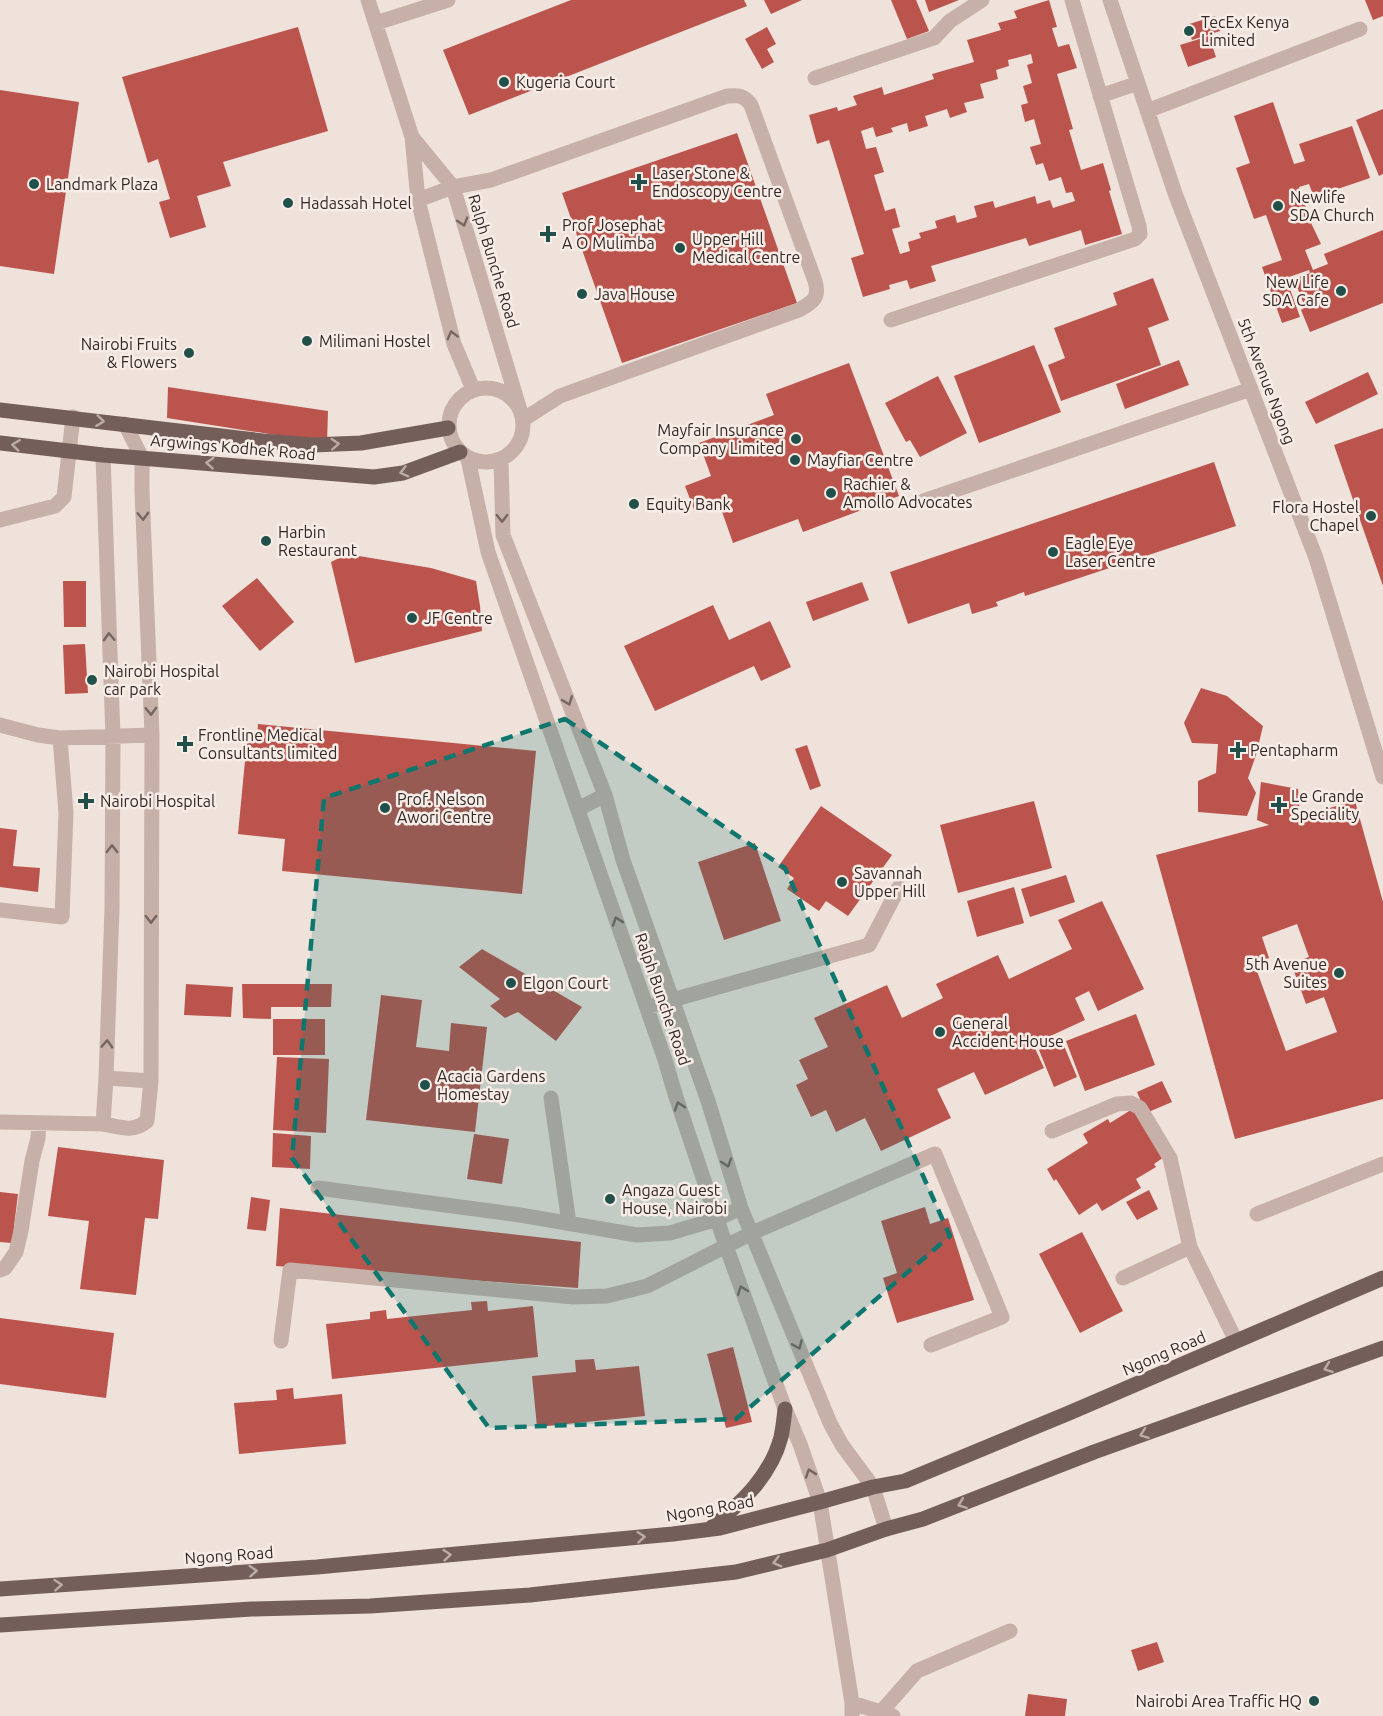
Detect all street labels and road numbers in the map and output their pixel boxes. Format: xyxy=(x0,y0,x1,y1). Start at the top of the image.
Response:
street label: Ralph Bunche Road xyxy=(465,192,523,330)
street label: 5th Avenue Ngong xyxy=(1235,315,1299,447)
street label: Argwings Kodhek Road xyxy=(150,431,316,463)
street label: Ralph Bunche Road xyxy=(632,930,694,1068)
street label: Ngong Road xyxy=(1120,1327,1208,1379)
street label: Ngong Road xyxy=(665,1491,755,1525)
street label: Ngong Road xyxy=(184,1543,274,1567)

